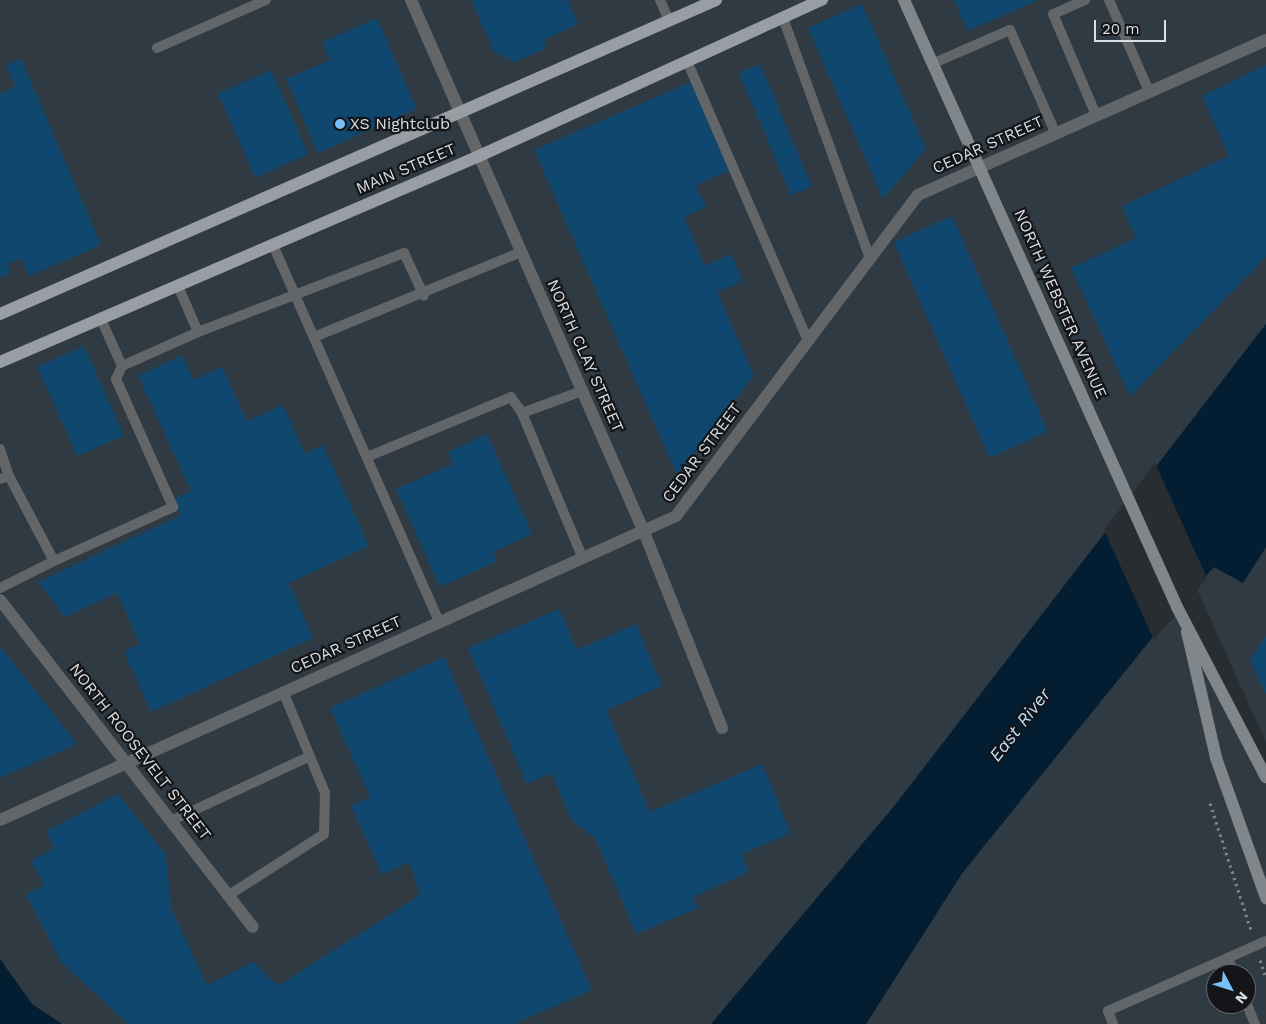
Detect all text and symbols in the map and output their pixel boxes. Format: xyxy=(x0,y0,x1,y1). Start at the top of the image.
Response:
scale bar xyxy=(1096,10,1168,42)
text: 20 m xyxy=(1102,20,1140,38)
street label: CEDAR STREET xyxy=(930,112,1046,178)
place label: XS Nightclub xyxy=(350,114,450,134)
marker: XS Nightclub xyxy=(334,118,346,130)
street label: MAIN STREET xyxy=(353,139,459,199)
street label: NORTH WEBSTER AVENUE xyxy=(1009,206,1111,402)
street label: NORTH CLAY STREET xyxy=(543,276,627,436)
street label: CEDAR STREET xyxy=(658,400,746,506)
street label: CEDAR STREET xyxy=(288,612,404,678)
street label: NORTH ROOSEVELT STREET xyxy=(65,660,215,844)
water label: East River xyxy=(985,684,1055,766)
north arrow xyxy=(1206,964,1256,1014)
text: N xyxy=(1232,989,1251,1007)

